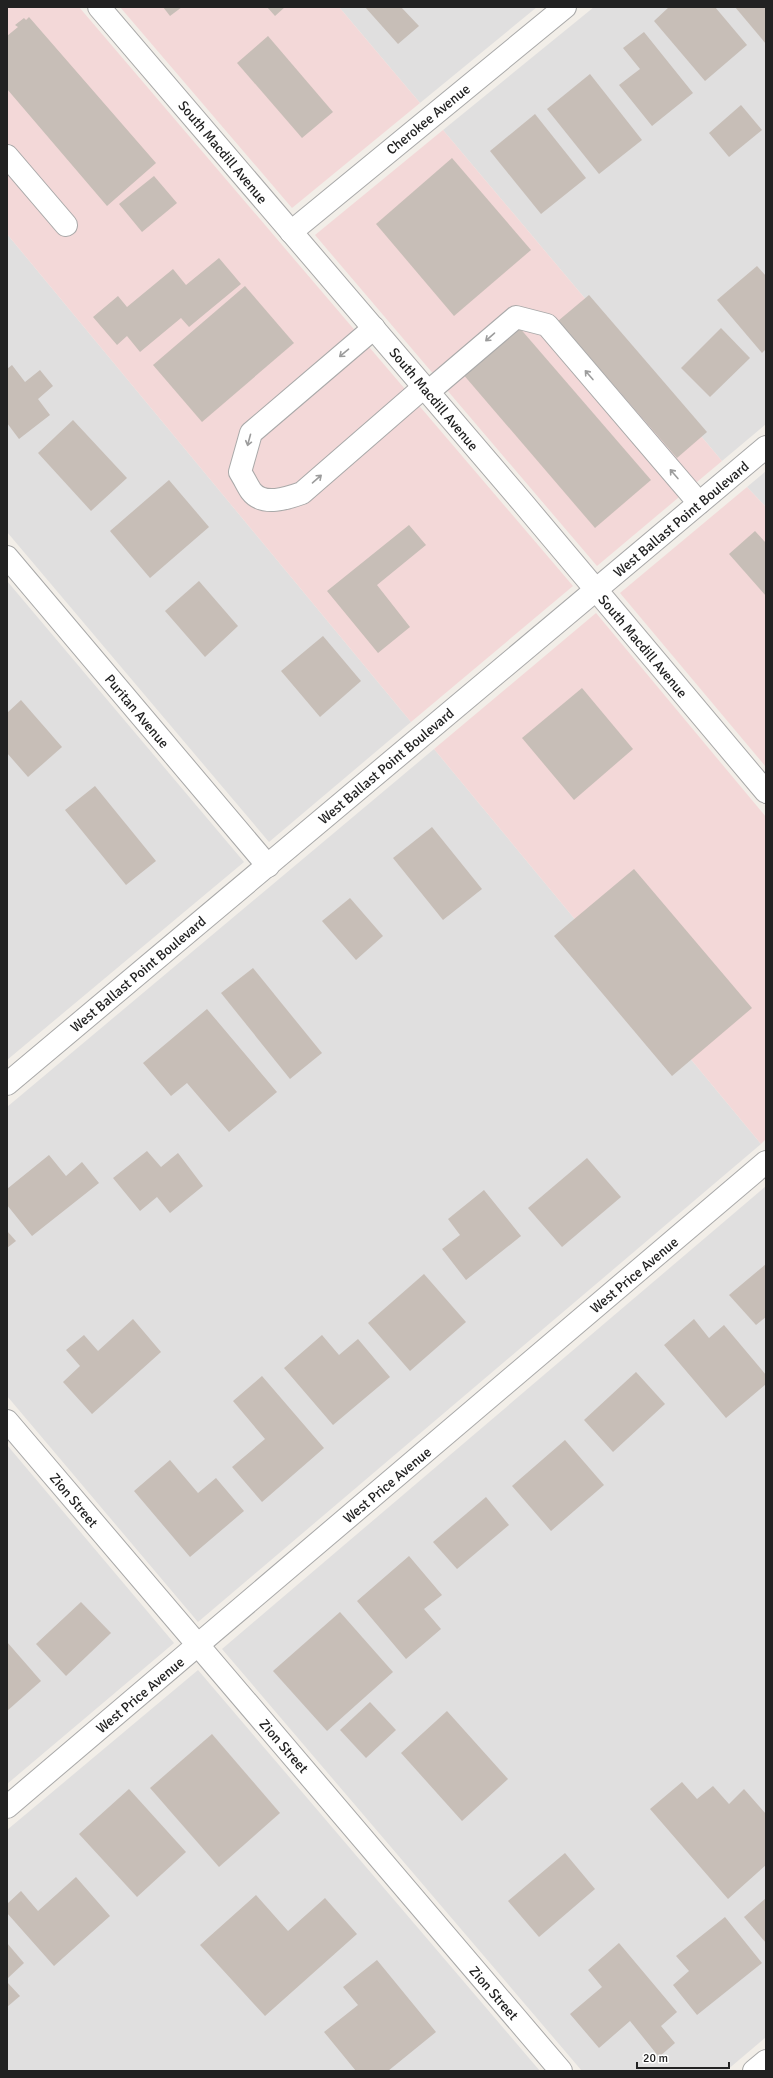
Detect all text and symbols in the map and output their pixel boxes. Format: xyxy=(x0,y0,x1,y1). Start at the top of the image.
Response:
street label: Cherokee Avenue xyxy=(383,80,474,158)
street label: South Macdill Avenue xyxy=(175,97,271,207)
one-way arrow xyxy=(485,332,496,341)
street label: South Macdill Avenue xyxy=(386,344,482,454)
one-way arrow xyxy=(339,349,349,358)
one-way arrow xyxy=(585,370,594,380)
one-way arrow xyxy=(245,433,252,446)
street label: West Ballast Point Boulevard xyxy=(610,458,753,581)
one-way arrow xyxy=(669,468,678,479)
one-way arrow xyxy=(312,475,322,484)
street label: South Macdill Avenue xyxy=(595,591,691,701)
street label: Puritan Avenue xyxy=(101,671,172,752)
street label: West Ballast Point Boulevard xyxy=(315,705,458,828)
street label: West Ballast Point Boulevard xyxy=(67,913,210,1036)
street label: West Price Avenue xyxy=(587,1234,682,1317)
street label: West Price Avenue xyxy=(340,1444,435,1527)
street label: Zion Street xyxy=(46,1470,101,1531)
street label: West Price Avenue xyxy=(93,1654,188,1737)
street label: Zion Street xyxy=(256,1716,312,1777)
street label: Zion Street xyxy=(466,1963,522,2024)
scale bar xyxy=(637,2044,729,2070)
text: 20 m xyxy=(643,2051,668,2066)

